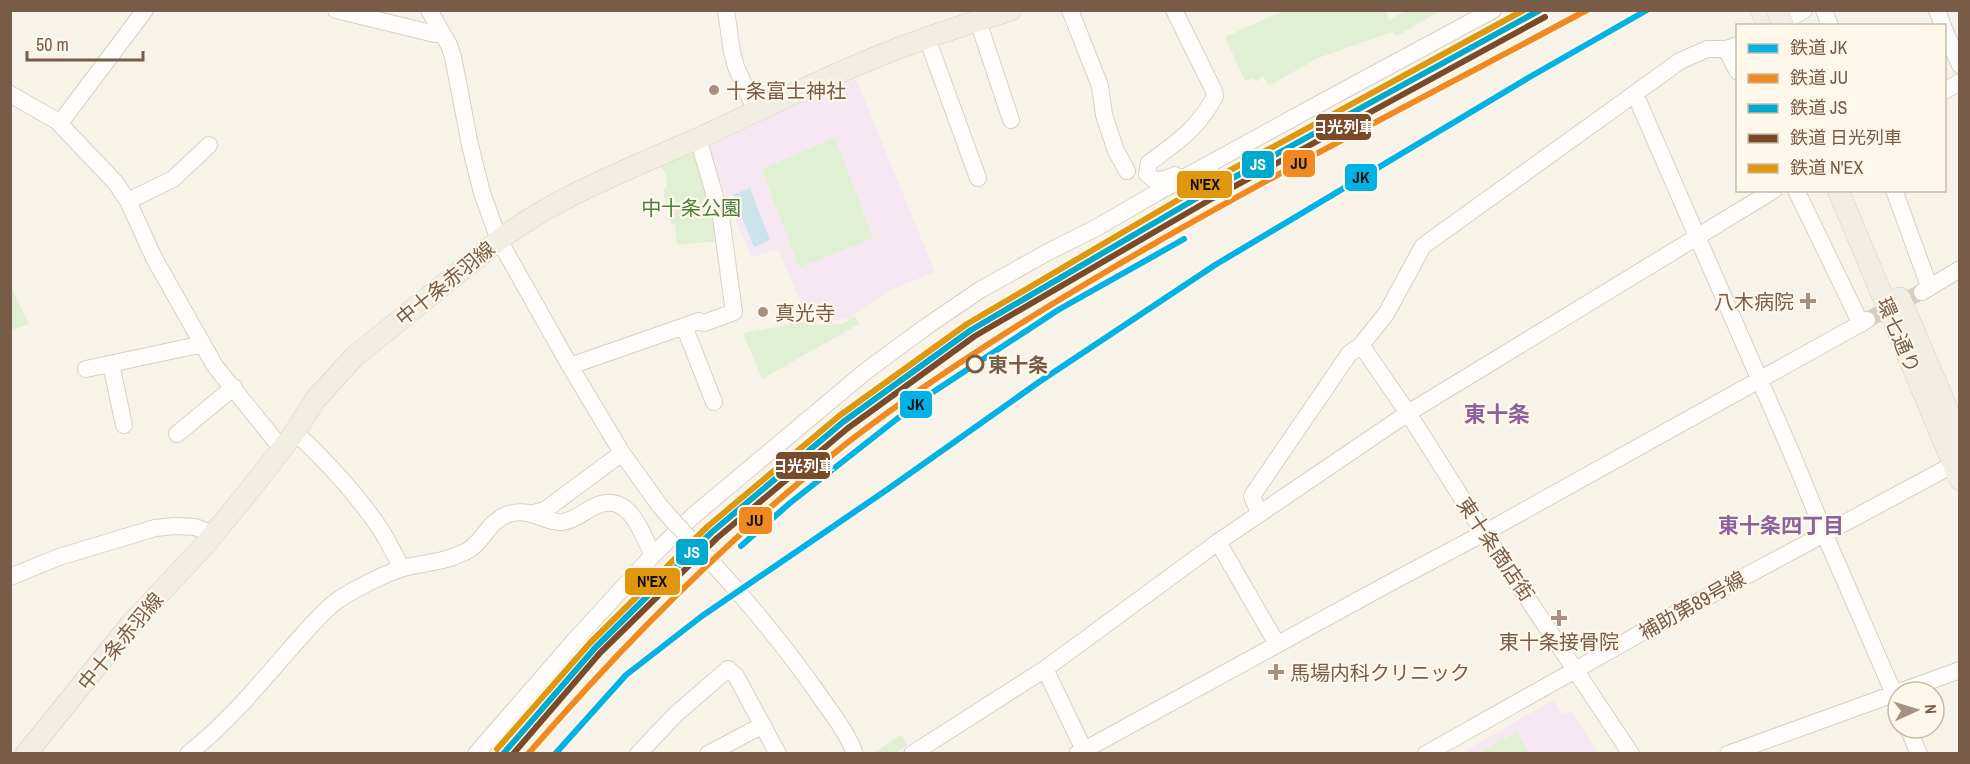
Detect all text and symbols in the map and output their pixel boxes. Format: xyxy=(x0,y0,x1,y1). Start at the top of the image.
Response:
scale bar xyxy=(27,24,142,62)
legend xyxy=(1736,24,1946,192)
text: 50 m xyxy=(36,32,69,57)
text: 鉄道 JK xyxy=(1790,35,1847,60)
text: 鉄道 JU xyxy=(1790,65,1848,90)
place label: 十条富士神社 xyxy=(726,77,846,104)
marker: 十条富士神社 xyxy=(707,83,721,97)
text: 鉄道 JS xyxy=(1790,95,1847,120)
line badge: 日光列車 xyxy=(1315,113,1372,141)
text: 日光列車 xyxy=(1311,116,1375,138)
text: 鉄道 日光列車 xyxy=(1790,125,1902,150)
line badge: JU xyxy=(1282,149,1316,178)
line badge: JS xyxy=(1241,150,1275,179)
text: JU xyxy=(1291,152,1307,174)
text: JS xyxy=(1250,153,1266,175)
text: 鉄道 N'EX xyxy=(1790,155,1863,180)
line badge: JK xyxy=(1344,163,1378,192)
text: JK xyxy=(1353,166,1370,188)
line badge: N'EX xyxy=(1176,170,1233,199)
text: N'EX xyxy=(1190,173,1220,195)
park label: 中十条公園 xyxy=(641,194,741,221)
street label: 中十条赤羽線 xyxy=(390,235,500,331)
place label: 八木病院 xyxy=(1714,288,1794,315)
marker: 八木病院 xyxy=(1799,292,1817,310)
street label: 環七通り xyxy=(1871,293,1927,377)
place label: 真光寺 xyxy=(775,299,835,326)
marker: 真光寺 xyxy=(756,305,770,319)
place label: 東十条 xyxy=(988,351,1048,378)
marker: 東十条 xyxy=(966,355,984,373)
line badge: JK xyxy=(899,390,933,419)
text: JK xyxy=(908,393,925,415)
district label: 東十条 xyxy=(1464,399,1530,429)
line badge: 日光列車 xyxy=(775,451,831,480)
text: 日光列車 xyxy=(771,455,835,477)
street label: 東十条商店街 xyxy=(1451,492,1541,606)
line badge: JU xyxy=(738,506,773,535)
text: JU xyxy=(747,509,763,531)
district label: 東十条四丁目 xyxy=(1718,511,1844,540)
line badge: JS xyxy=(675,538,709,566)
text: JS xyxy=(684,541,700,563)
street label: 補助第89号線 xyxy=(1634,565,1750,645)
line badge: N'EX xyxy=(624,567,681,596)
text: N'EX xyxy=(637,570,667,592)
street label: 中十条赤羽線 xyxy=(71,586,169,696)
marker: 東十条接骨院 xyxy=(1550,609,1568,627)
place label: 東十条接骨院 xyxy=(1499,628,1619,655)
place label: 馬場内科クリニック xyxy=(1290,659,1470,686)
marker: 馬場内科クリニック xyxy=(1267,663,1285,681)
north arrow xyxy=(1886,680,1946,740)
text: N xyxy=(1920,703,1942,714)

